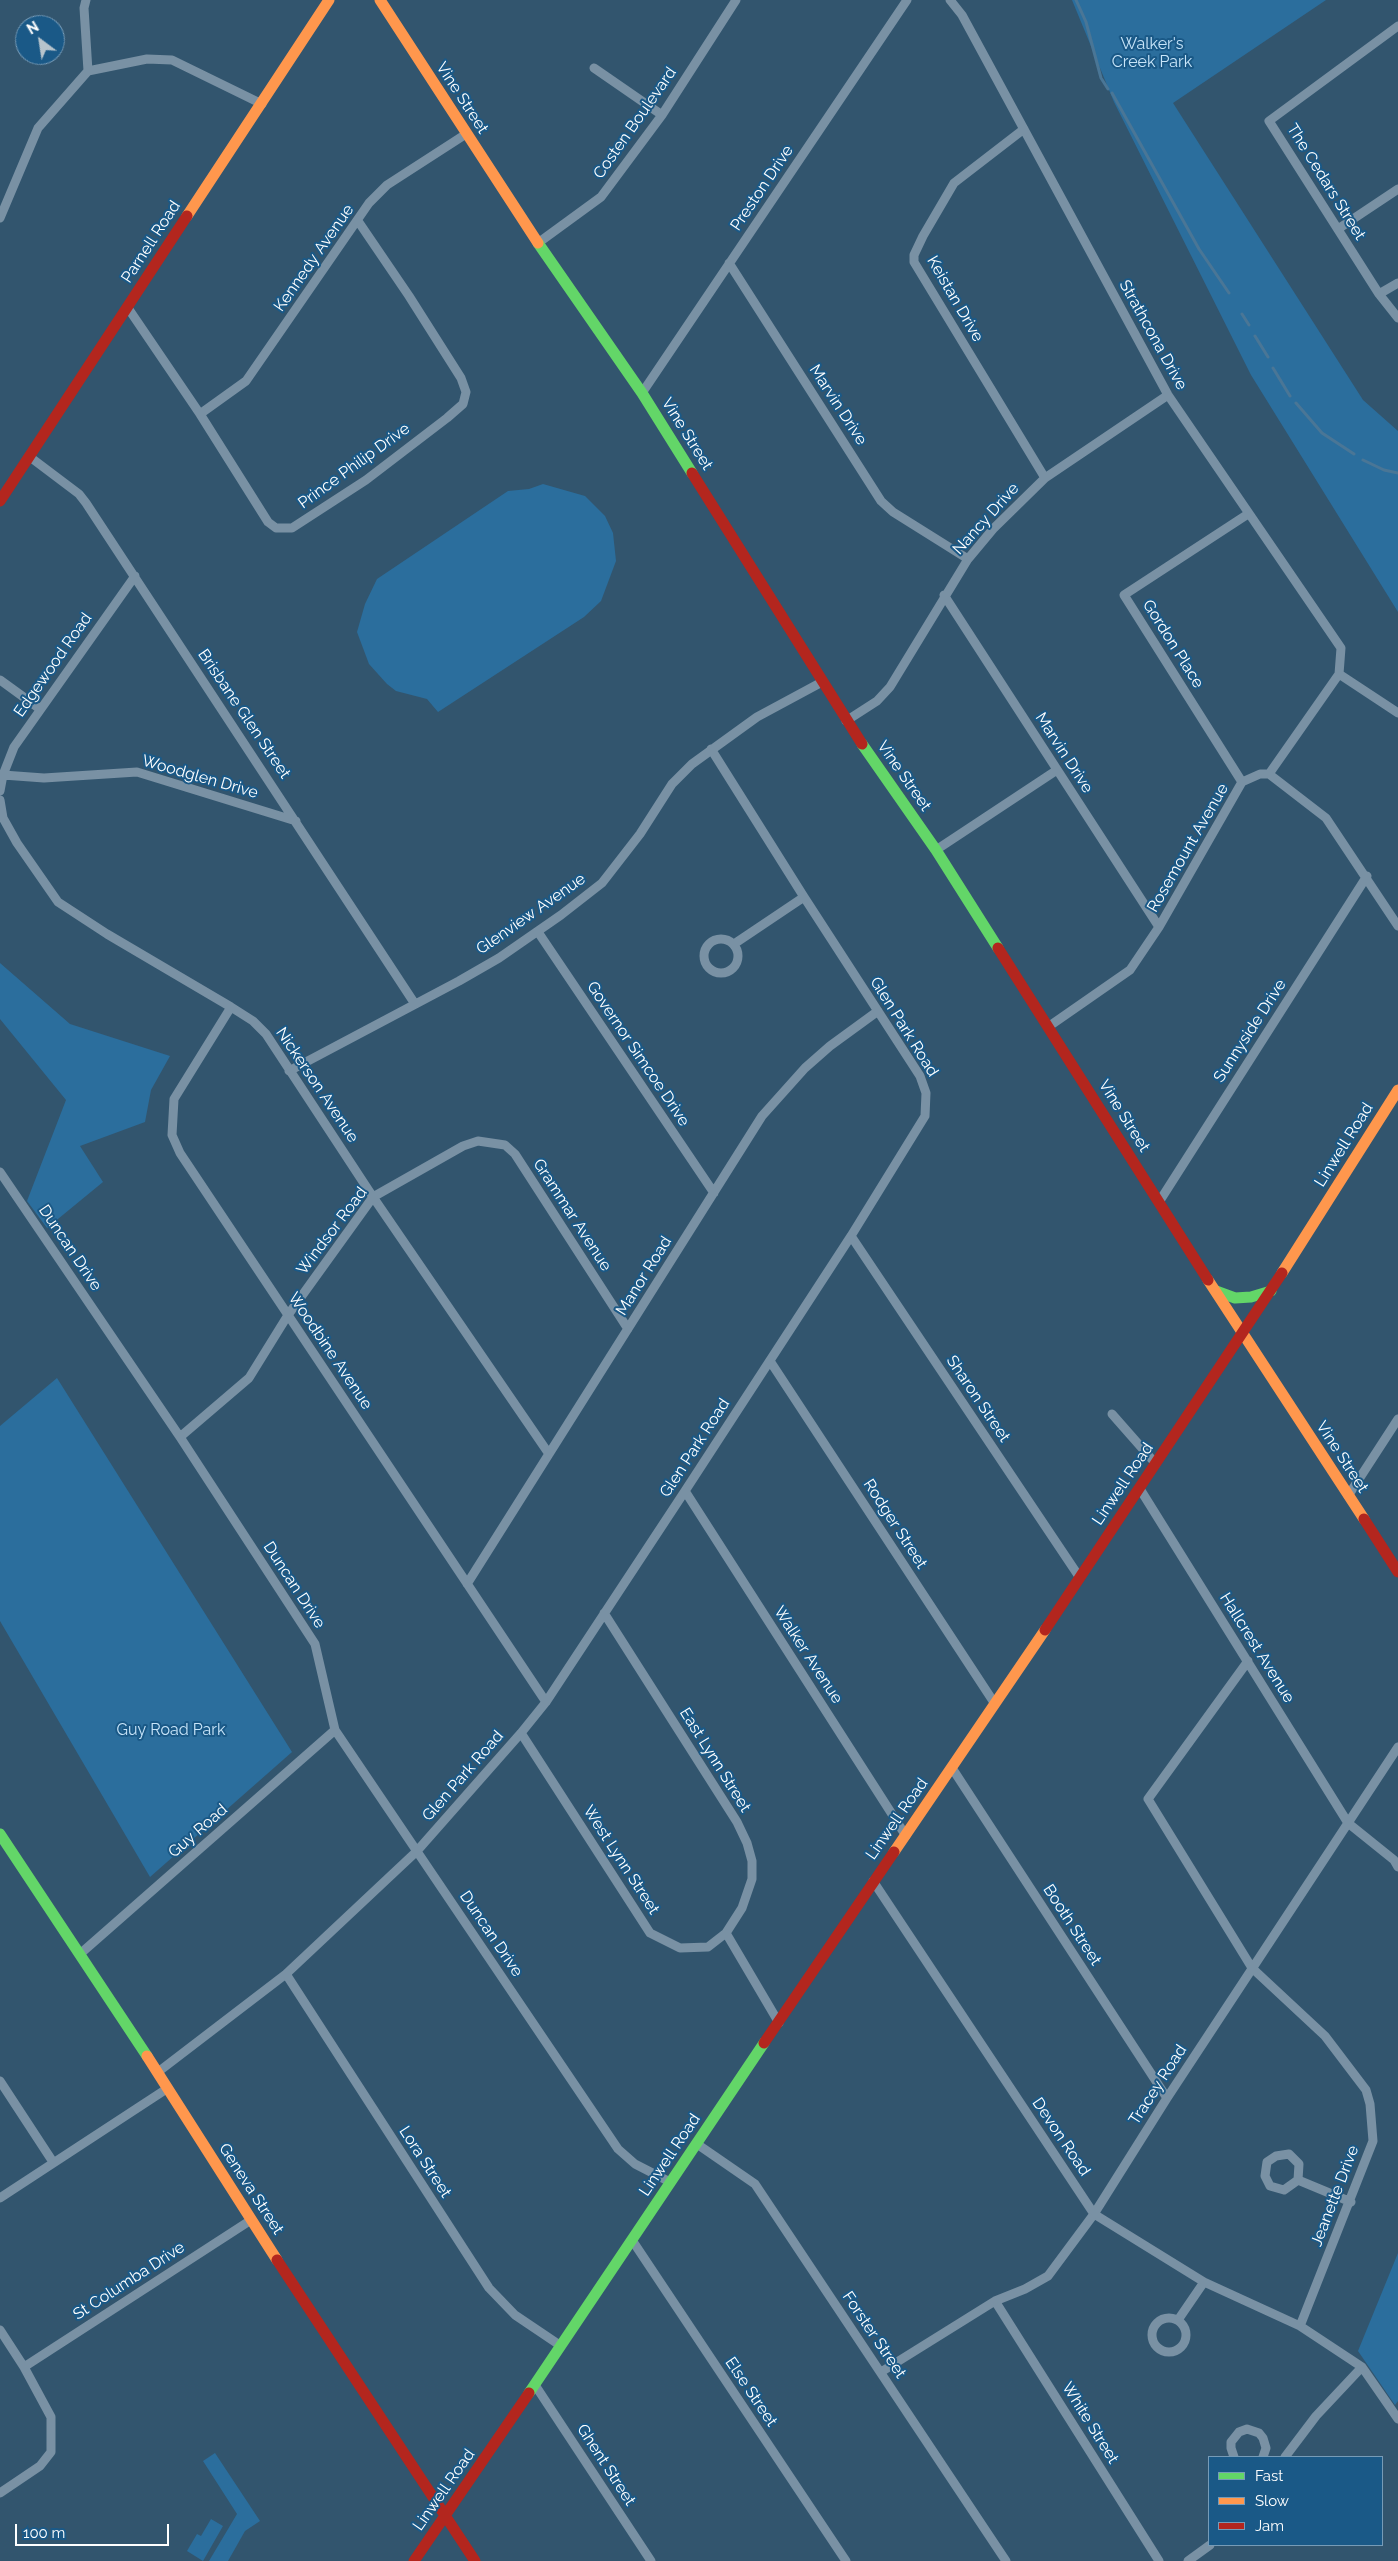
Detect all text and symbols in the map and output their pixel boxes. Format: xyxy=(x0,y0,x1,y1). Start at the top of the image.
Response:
north arrow xyxy=(15,15,65,65)
text: N xyxy=(24,18,41,38)
park label: Walker's Creek Park xyxy=(1112,34,1192,72)
street label: Vine Street xyxy=(432,59,492,137)
street label: Costen Boulevard xyxy=(589,64,681,182)
street label: The Cedars Street xyxy=(1283,120,1369,244)
street label: Preston Drive xyxy=(726,142,798,234)
street label: Parnell Road xyxy=(117,197,185,287)
street label: Kennedy Avenue xyxy=(270,201,358,315)
street label: Keistan Drive xyxy=(923,253,987,345)
street label: Strathcona Drive xyxy=(1115,277,1191,393)
street label: Marvin Drive xyxy=(805,361,871,449)
street label: Vine Street xyxy=(657,394,717,474)
street label: Prince Philip Drive xyxy=(294,419,414,513)
street label: Nancy Drive xyxy=(949,479,1023,559)
street label: Gordon Place xyxy=(1138,596,1208,692)
street label: Edgewood Road xyxy=(10,609,96,721)
street label: Brisbane Glen Street xyxy=(194,646,294,782)
street label: Marvin Drive xyxy=(1031,709,1097,797)
street label: Vine Street xyxy=(873,737,935,815)
street label: Woodglen Drive xyxy=(140,751,260,803)
street label: Rosemount Avenue xyxy=(1143,780,1233,916)
street label: Glenview Avenue xyxy=(473,869,589,959)
street label: Glen Park Road xyxy=(866,974,942,1080)
street label: Sunnyside Drive xyxy=(1210,976,1290,1086)
street label: Governor Simcoe Drive xyxy=(582,978,694,1130)
street label: Nickerson Avenue xyxy=(271,1024,363,1146)
street label: Vine Street xyxy=(1094,1076,1154,1156)
street label: Linwell Road xyxy=(1311,1100,1377,1190)
street label: Grammar Avenue xyxy=(529,1155,615,1275)
street label: Windsor Road xyxy=(293,1183,371,1279)
street label: Duncan Drive xyxy=(34,1201,106,1295)
street label: Manor Road xyxy=(612,1233,676,1319)
street label: Woodbine Avenue xyxy=(284,1289,376,1413)
street label: Sharon Street xyxy=(942,1352,1014,1446)
street label: Glen Park Road xyxy=(656,1395,734,1501)
street label: Vine Street xyxy=(1312,1418,1372,1496)
street label: Linwell Road xyxy=(1088,1439,1158,1529)
street label: Rodger Street xyxy=(859,1476,931,1572)
street label: Duncan Drive xyxy=(259,1538,329,1632)
street label: Hallcrest Avenue xyxy=(1215,1589,1299,1707)
street label: Walker Avenue xyxy=(769,1603,847,1707)
street label: East Lynn Street xyxy=(675,1704,755,1816)
park label: Guy Road Park xyxy=(117,1720,225,1740)
street label: Glen Park Road xyxy=(418,1727,508,1825)
street label: Linwell Road xyxy=(862,1774,932,1864)
street label: Guy Road xyxy=(164,1800,232,1862)
street label: West Lynn Street xyxy=(579,1802,663,1918)
street label: Booth Street xyxy=(1039,1881,1105,1969)
street label: Duncan Drive xyxy=(455,1887,527,1981)
street label: Tracey Road xyxy=(1125,2041,1191,2129)
street label: Devon Road xyxy=(1028,2094,1094,2180)
street label: Linwell Road xyxy=(635,2110,705,2200)
street label: Lora Street xyxy=(395,2123,455,2201)
street label: Geneva Street xyxy=(214,2140,288,2238)
street label: Jeanette Drive xyxy=(1307,2143,1363,2249)
street label: St Columba Drive xyxy=(70,2238,188,2324)
street label: Forster Street xyxy=(838,2288,910,2382)
street label: Else Street xyxy=(721,2354,781,2430)
street label: White Street xyxy=(1057,2379,1123,2467)
street label: Ghent Street xyxy=(573,2421,639,2509)
street label: Linwell Road xyxy=(409,2445,479,2535)
legend xyxy=(1208,2456,1383,2546)
text: Fast xyxy=(1255,2467,1283,2485)
text: Slow xyxy=(1255,2492,1289,2510)
scale bar xyxy=(18,2514,171,2546)
text: Jam xyxy=(1255,2517,1284,2535)
text: 100 m xyxy=(23,2524,65,2542)

